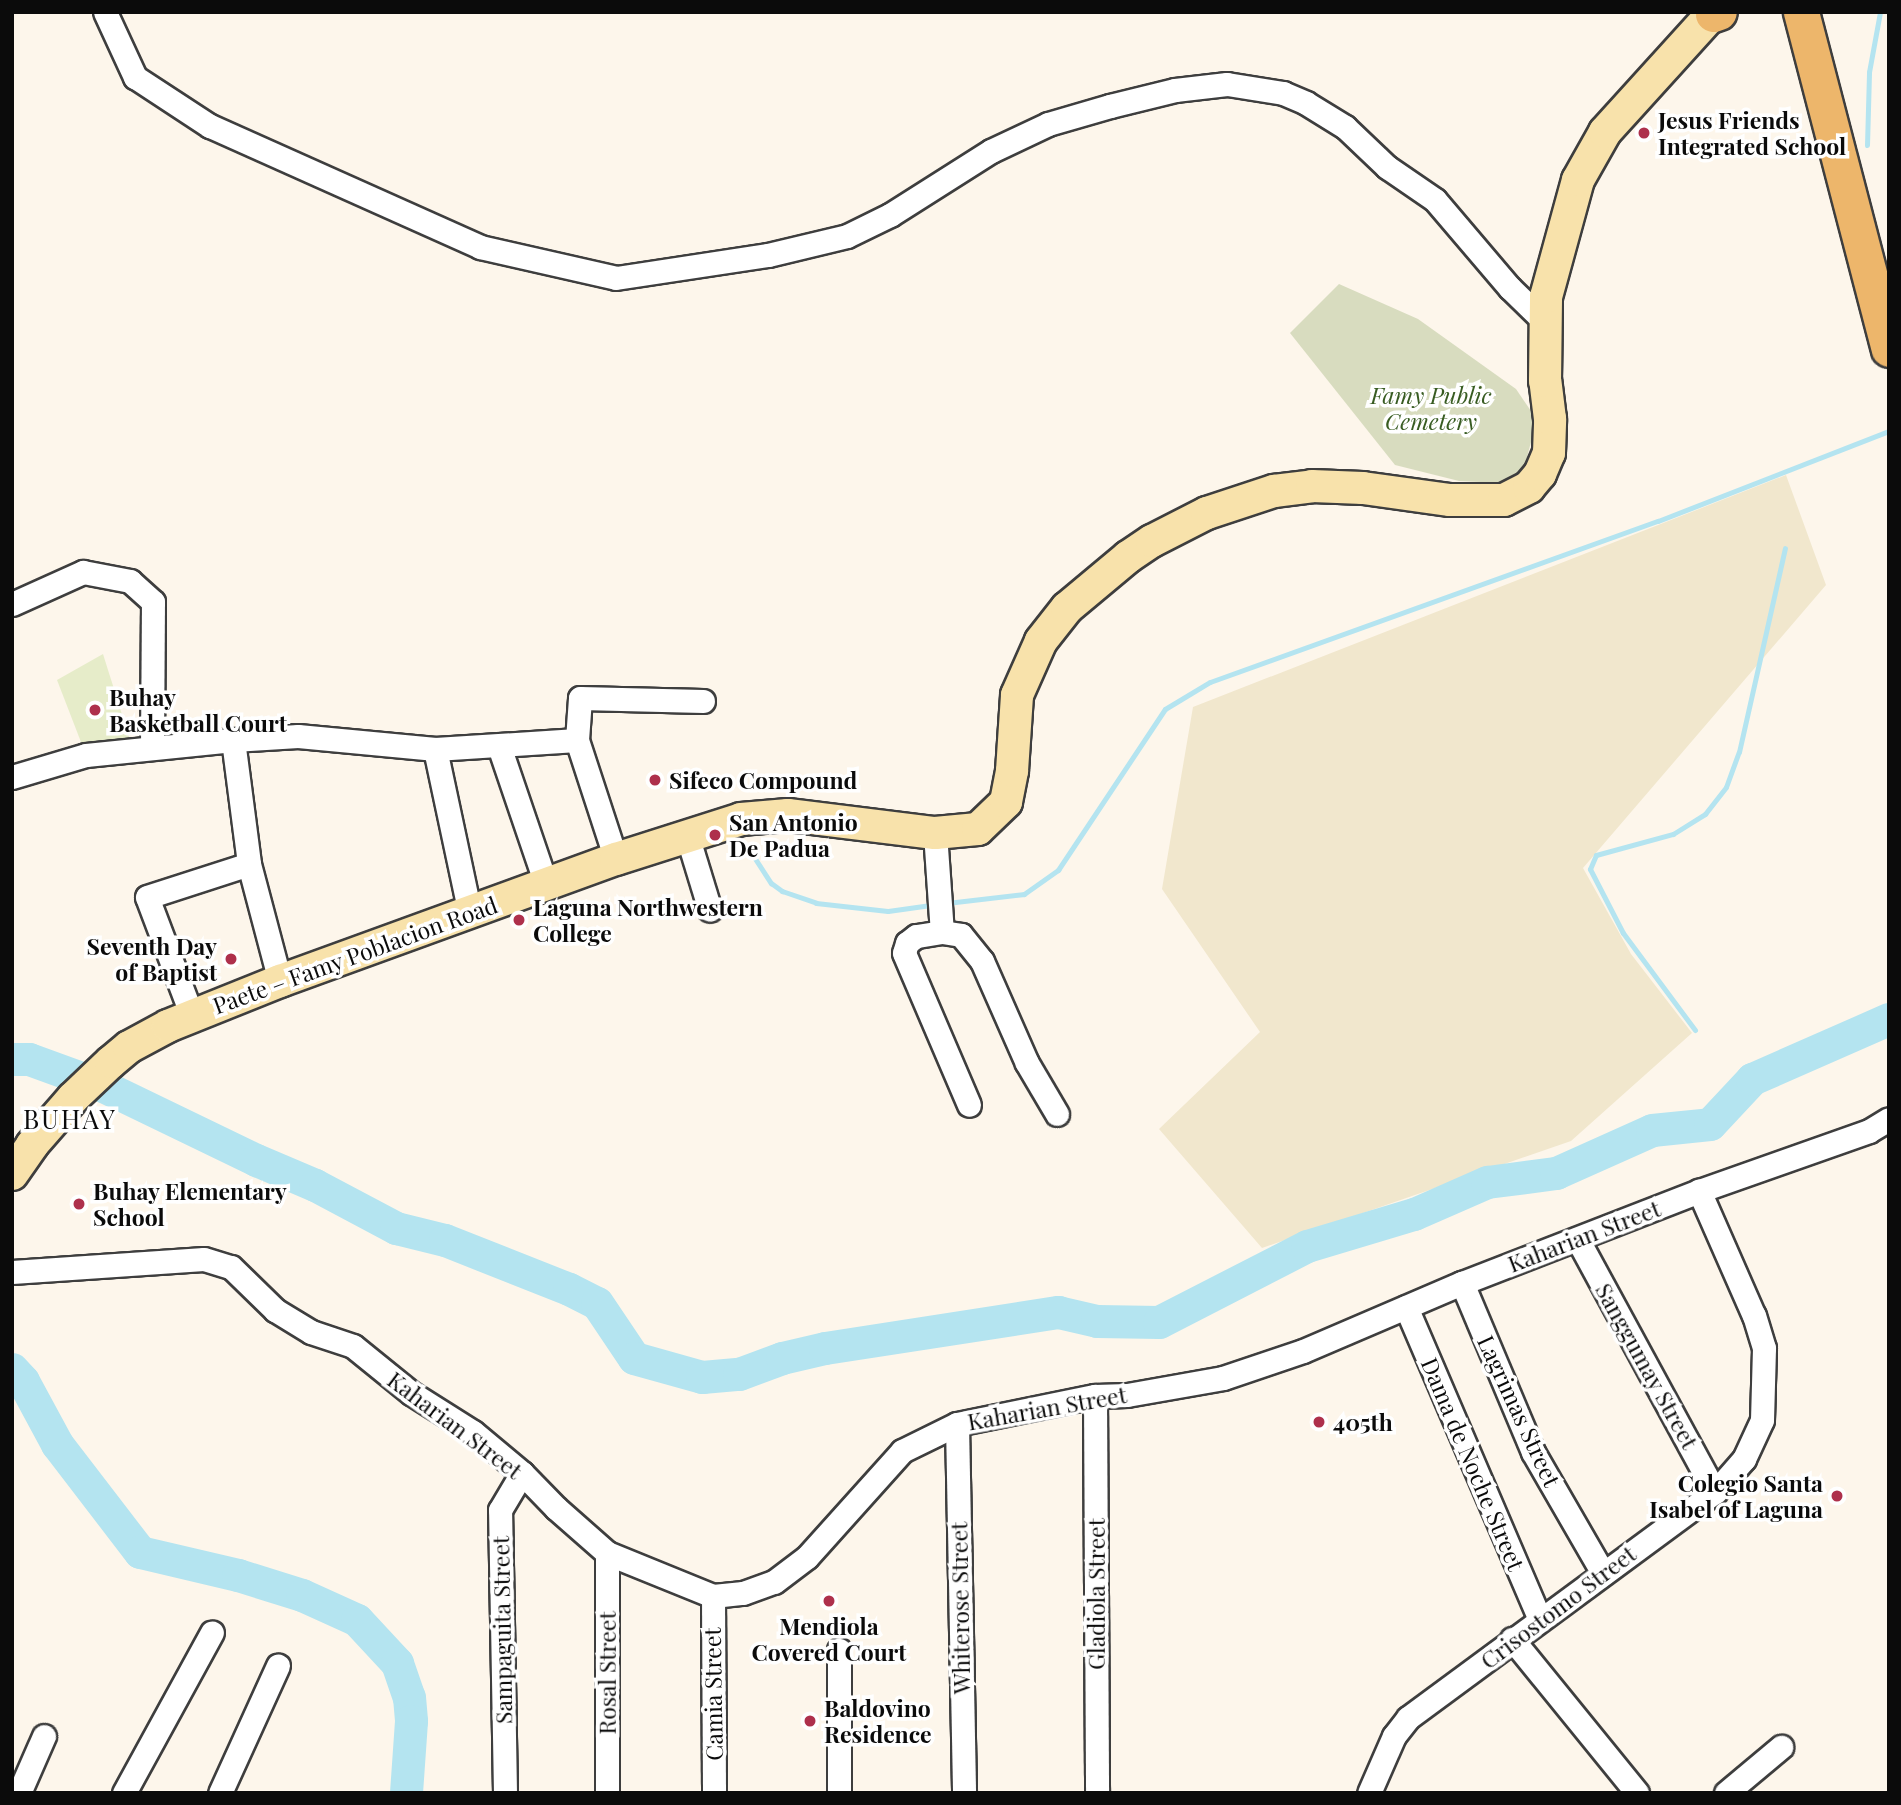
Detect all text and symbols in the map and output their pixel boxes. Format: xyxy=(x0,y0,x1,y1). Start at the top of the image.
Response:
place label: Jesus Friends Integrated School xyxy=(1658,106,1846,160)
marker: Jesus Friends Integrated School xyxy=(1636,125,1652,141)
park label: Famy Public Cemetery xyxy=(1370,381,1492,435)
place label: Buhay Basketball Court xyxy=(109,683,287,737)
marker: Buhay Basketball Court xyxy=(87,702,103,718)
place label: Sifeco Compound xyxy=(669,766,857,794)
marker: Sifeco Compound xyxy=(647,772,663,788)
place label: San Antonio De Padua xyxy=(729,808,859,862)
marker: San Antonio De Padua xyxy=(707,827,723,843)
street label: Paete – Famy Poblacion Road xyxy=(209,890,501,1020)
place label: Laguna Northwestern College xyxy=(533,893,763,947)
marker: Laguna Northwestern College xyxy=(511,912,527,928)
place label: Seventh Day of Baptist xyxy=(87,932,217,986)
marker: Seventh Day of Baptist xyxy=(223,951,239,967)
district label: BUHAY xyxy=(24,1103,116,1135)
place label: Buhay Elementary School xyxy=(93,1177,287,1231)
street label: Kaharian Street xyxy=(1504,1194,1664,1278)
marker: Buhay Elementary School xyxy=(71,1196,87,1212)
street label: Sanggumay Street xyxy=(1590,1278,1704,1454)
street label: Lagrimas Street xyxy=(1472,1331,1566,1491)
street label: Dama de Noche Street xyxy=(1416,1353,1530,1575)
street label: Kaharian Street xyxy=(382,1365,528,1485)
street label: Kaharian Street xyxy=(965,1380,1129,1436)
place label: 405th xyxy=(1333,1408,1393,1436)
marker: 405th xyxy=(1311,1414,1327,1430)
place label: Colegio Santa Isabel of Laguna xyxy=(1649,1469,1823,1523)
marker: Colegio Santa Isabel of Laguna xyxy=(1829,1488,1845,1504)
street label: Gladiola Street xyxy=(1082,1518,1110,1670)
street label: Whiterose Street xyxy=(945,1522,975,1694)
street label: Sampaguita Street xyxy=(487,1536,517,1724)
street label: Crisostomo Street xyxy=(1475,1540,1641,1674)
marker: Mendiola Covered Court xyxy=(821,1593,837,1609)
street label: Rosal Street xyxy=(593,1611,621,1735)
place label: Mendiola Covered Court xyxy=(752,1612,906,1666)
street label: Camia Street xyxy=(698,1627,728,1761)
place label: Baldovino Residence xyxy=(824,1694,932,1748)
marker: Baldovino Residence xyxy=(802,1713,818,1729)

